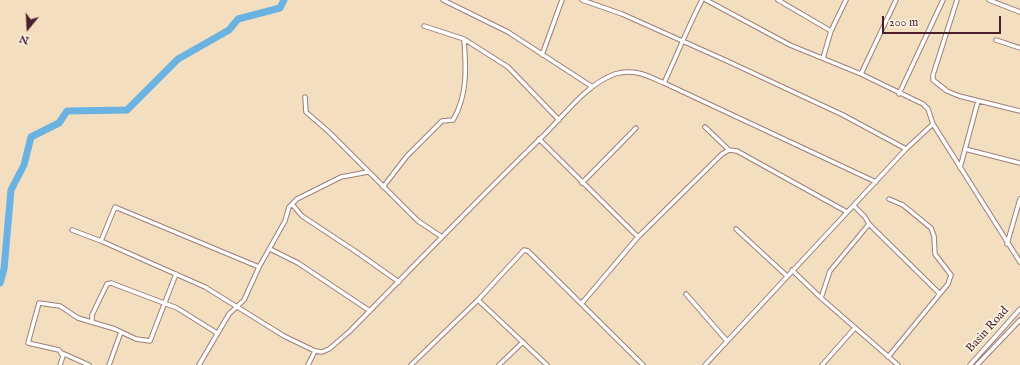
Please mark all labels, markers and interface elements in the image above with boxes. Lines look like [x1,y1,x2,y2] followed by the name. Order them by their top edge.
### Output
[8,8,48,48] north arrow
[884,8,1003,34] scale bar
[889,15,918,30] text: 200 m
[18,31,31,48] text: N
[964,304,1012,356] street label: Basin Road

